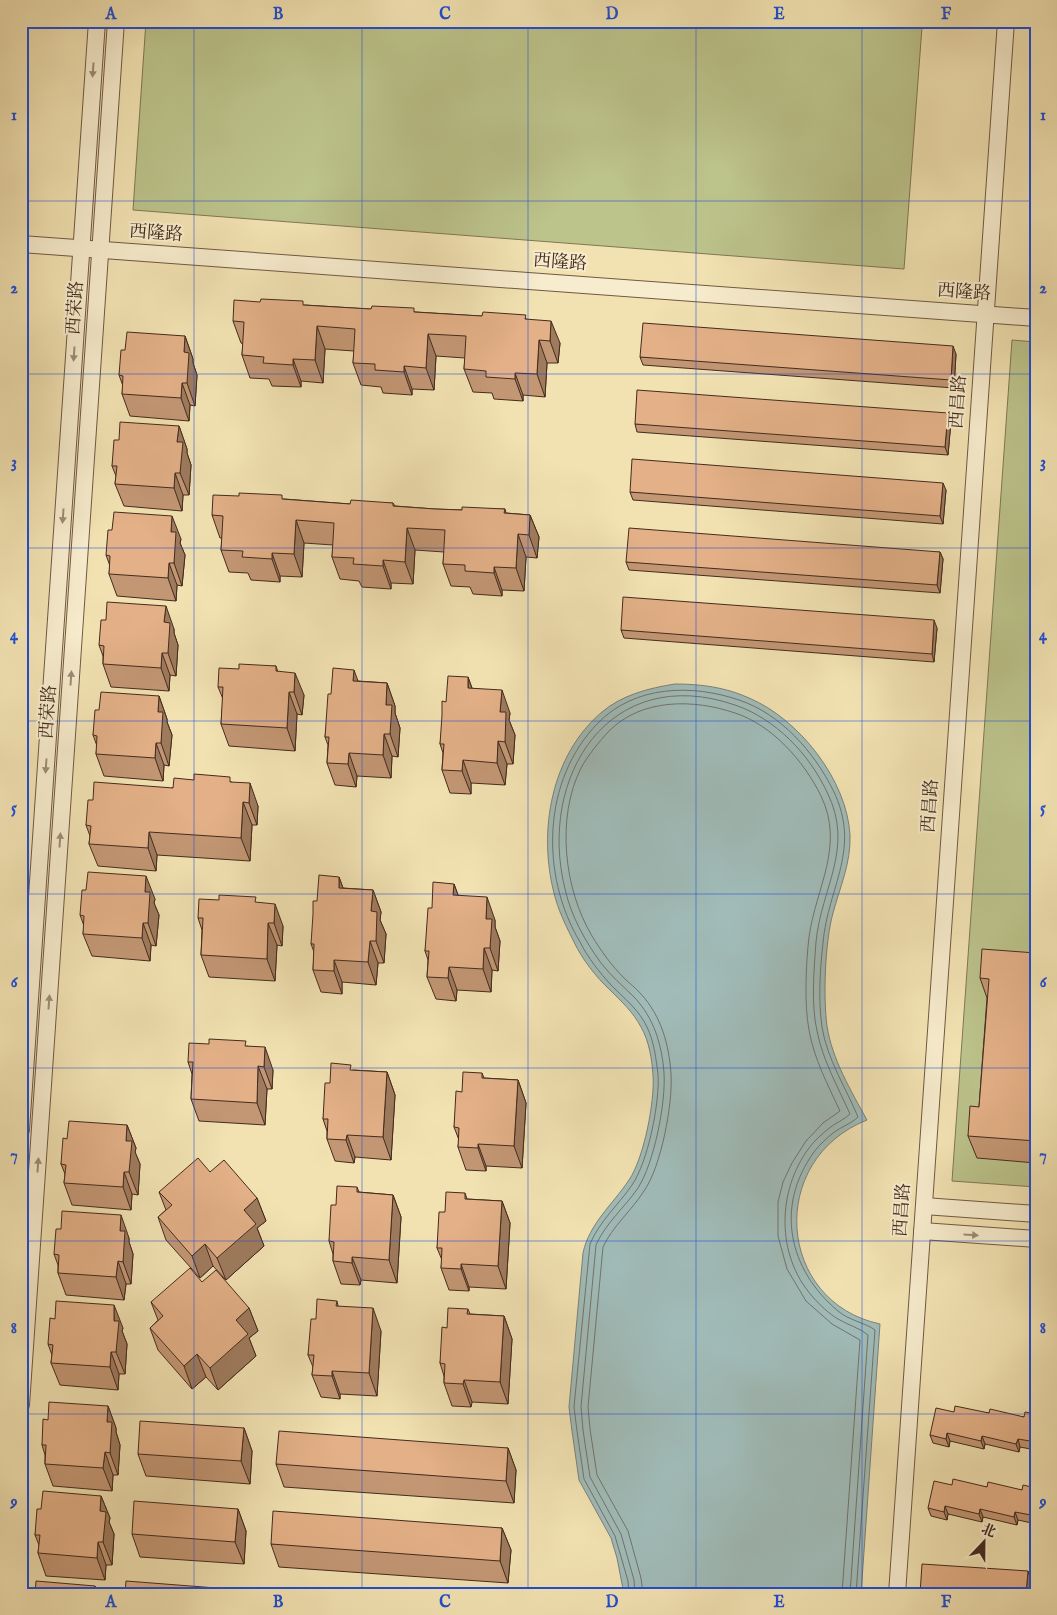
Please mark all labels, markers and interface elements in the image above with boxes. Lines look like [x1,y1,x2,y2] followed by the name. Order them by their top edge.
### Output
[105,5,118,25] text: A
[273,5,284,25] text: B
[439,5,451,25] text: C
[606,5,619,25] text: D
[773,5,785,25] text: E
[941,5,952,25] text: F
[89,62,97,78] one-way arrow
[11,106,17,126] text: 1
[1040,106,1046,126] text: 1
[128,221,184,247] street label: 西隆路
[532,250,588,276] street label: 西隆路
[10,279,18,299] text: 2
[1039,279,1047,299] text: 2
[63,280,89,336] street label: 西荣路
[936,280,992,306] street label: 西隆路
[70,346,78,362] one-way arrow
[946,374,972,430] street label: 西昌路
[11,453,17,473] text: 3
[1040,453,1046,473] text: 3
[59,509,67,525] one-way arrow
[10,626,19,646] text: 4
[1039,626,1048,646] text: 4
[67,670,75,686] one-way arrow
[36,684,62,740] street label: 西荣路
[42,758,50,774] one-way arrow
[918,778,944,834] street label: 西昌路
[11,799,17,819] text: 5
[1040,799,1046,819] text: 5
[56,832,64,848] one-way arrow
[11,973,19,993] text: 6
[1040,973,1048,993] text: 6
[45,994,53,1010] one-way arrow
[10,1146,18,1166] text: 7
[1039,1146,1047,1166] text: 7
[34,1156,42,1172] one-way arrow
[890,1182,916,1238] street label: 西昌路
[963,1231,979,1239] one-way arrow
[11,1319,17,1339] text: 8
[1040,1319,1046,1339] text: 8
[10,1493,18,1513] text: 9
[1039,1493,1047,1513] text: 9
[960,1518,1010,1568] north arrow
[979,1520,998,1542] text: 北
[105,1593,118,1613] text: A
[273,1593,284,1613] text: B
[439,1593,451,1613] text: C
[606,1593,619,1613] text: D
[773,1593,785,1613] text: E
[941,1593,952,1613] text: F

